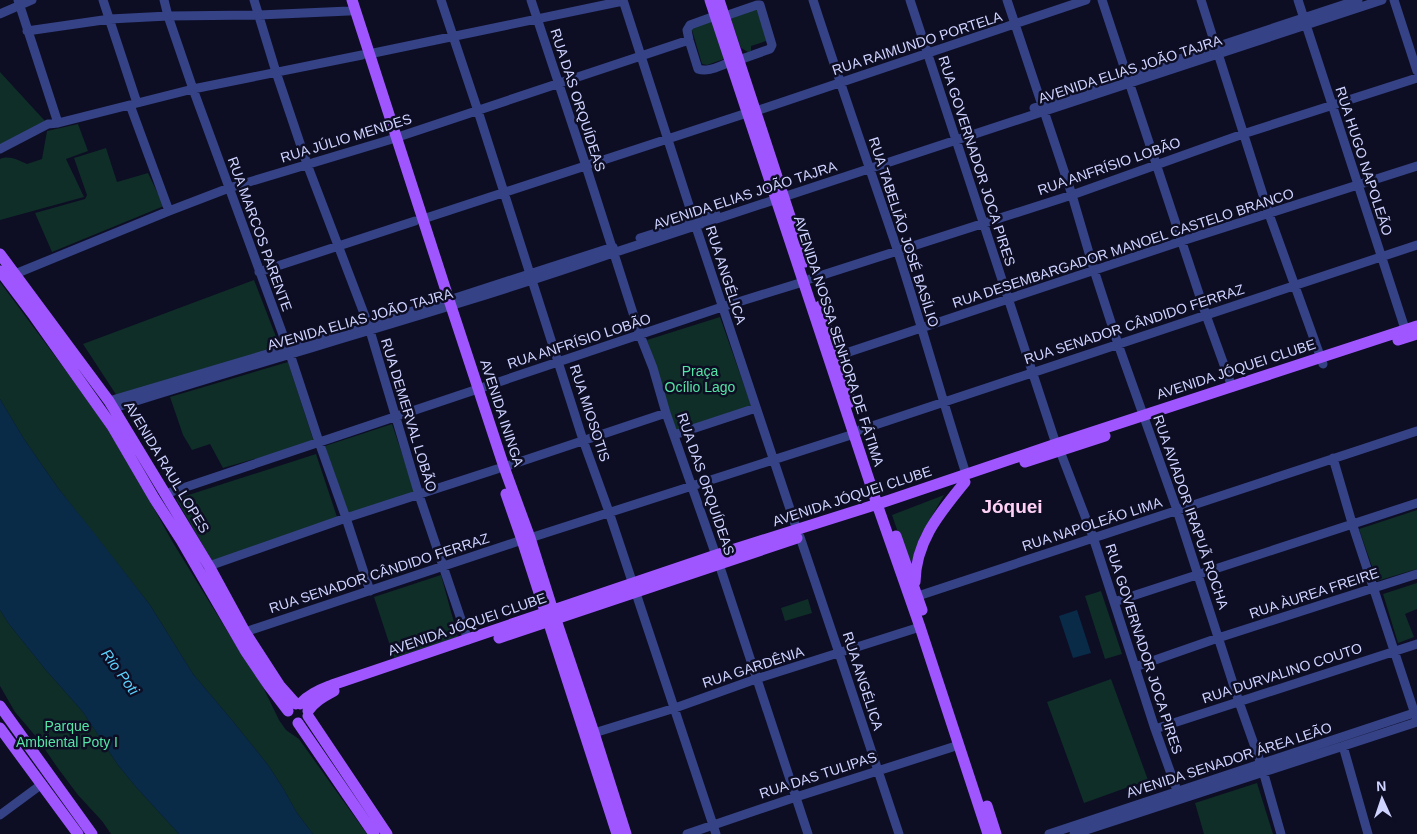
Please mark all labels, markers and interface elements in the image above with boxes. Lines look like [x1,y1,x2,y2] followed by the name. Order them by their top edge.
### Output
[830,8,1005,78] street label: RUA RAIMUNDO PORTELA
[547,26,609,174] street label: RUA DAS ORQUÍDEAS
[1036,31,1224,106] street label: AVENIDA ELIAS JOÃO TAJRA
[935,54,1019,268] street label: RUA GOVERNADOR JOCA PIRES
[1332,85,1396,238] street label: RUA HUGO NAPOLEÃO
[279,110,413,166] street label: RUA JÚLIO MENDES
[1035,134,1183,198] street label: RUA ANFRÍSIO LOBÃO
[866,135,942,329] street label: RUA TABELIÃO JOSÉ BASÍLIO
[225,155,295,313] street label: RUA MARCOS PARENTE
[651,157,839,232] street label: AVENIDA ELIAS JOÃO TAJRA
[950,185,1296,311] street label: RUA DESEMBARGADOR MANOEL CASTELO BRANCO
[791,214,887,469] street label: AVENIDA NOSSA SENHORA DE FÁTIMA
[703,224,750,327] street label: RUA ANGÉLICA
[1022,281,1246,367] street label: RUA SENADOR CÂNDIDO FERRAZ
[265,285,455,353] street label: AVENIDA ELIAS JOÃO TAJRA
[505,310,653,372] street label: RUA ANFRÍSIO LOBÃO
[378,336,440,494] street label: RUA DEMERVAL LOBÃO
[1154,336,1318,402] street label: AVENIDA JÓQUEI CLUBE
[477,357,527,469] street label: AVENIDA ININGA
[567,362,613,464] street label: RUA MIOSOTIS
[665,363,736,395] park label: Praça Ocílio Lago
[121,398,213,536] street label: AVENIDA RAUL LOPES
[674,411,738,557] street label: RUA DAS ORQUÍDEAS
[1150,413,1232,612] street label: RUA AVIADOR IRAPUÃ ROCHA
[770,463,934,529] street label: AVENIDA JÓQUEI CLUBE
[1020,494,1165,554] street label: RUA NAPOLEÃO LIMA
[981,496,1043,517] district label: Jóquei
[267,530,491,616] street label: RUA SENADOR CÂNDIDO FERRAZ
[1102,542,1186,756] street label: RUA GOVERNADOR JOCA PIRES
[1247,564,1381,622] street label: RUA ÀUREA FREIRE
[386,589,548,659] street label: AVENIDA JÓQUEI CLUBE
[840,630,887,733] street label: RUA ANGÉLICA
[1200,640,1364,706] street label: RUA DURVALINO COUTO
[700,643,806,691] street label: RUA GARDÊNIA
[98,645,143,698] water label: Rio Poti
[16,718,118,750] park label: Parque Ambiental Poty I
[1124,719,1334,801] street label: AVENIDA SENADOR ÁREA LEÃO
[757,748,879,802] street label: RUA DAS TULIPAS
[1357,774,1407,824] north arrow
[1376,778,1387,794] text: N

